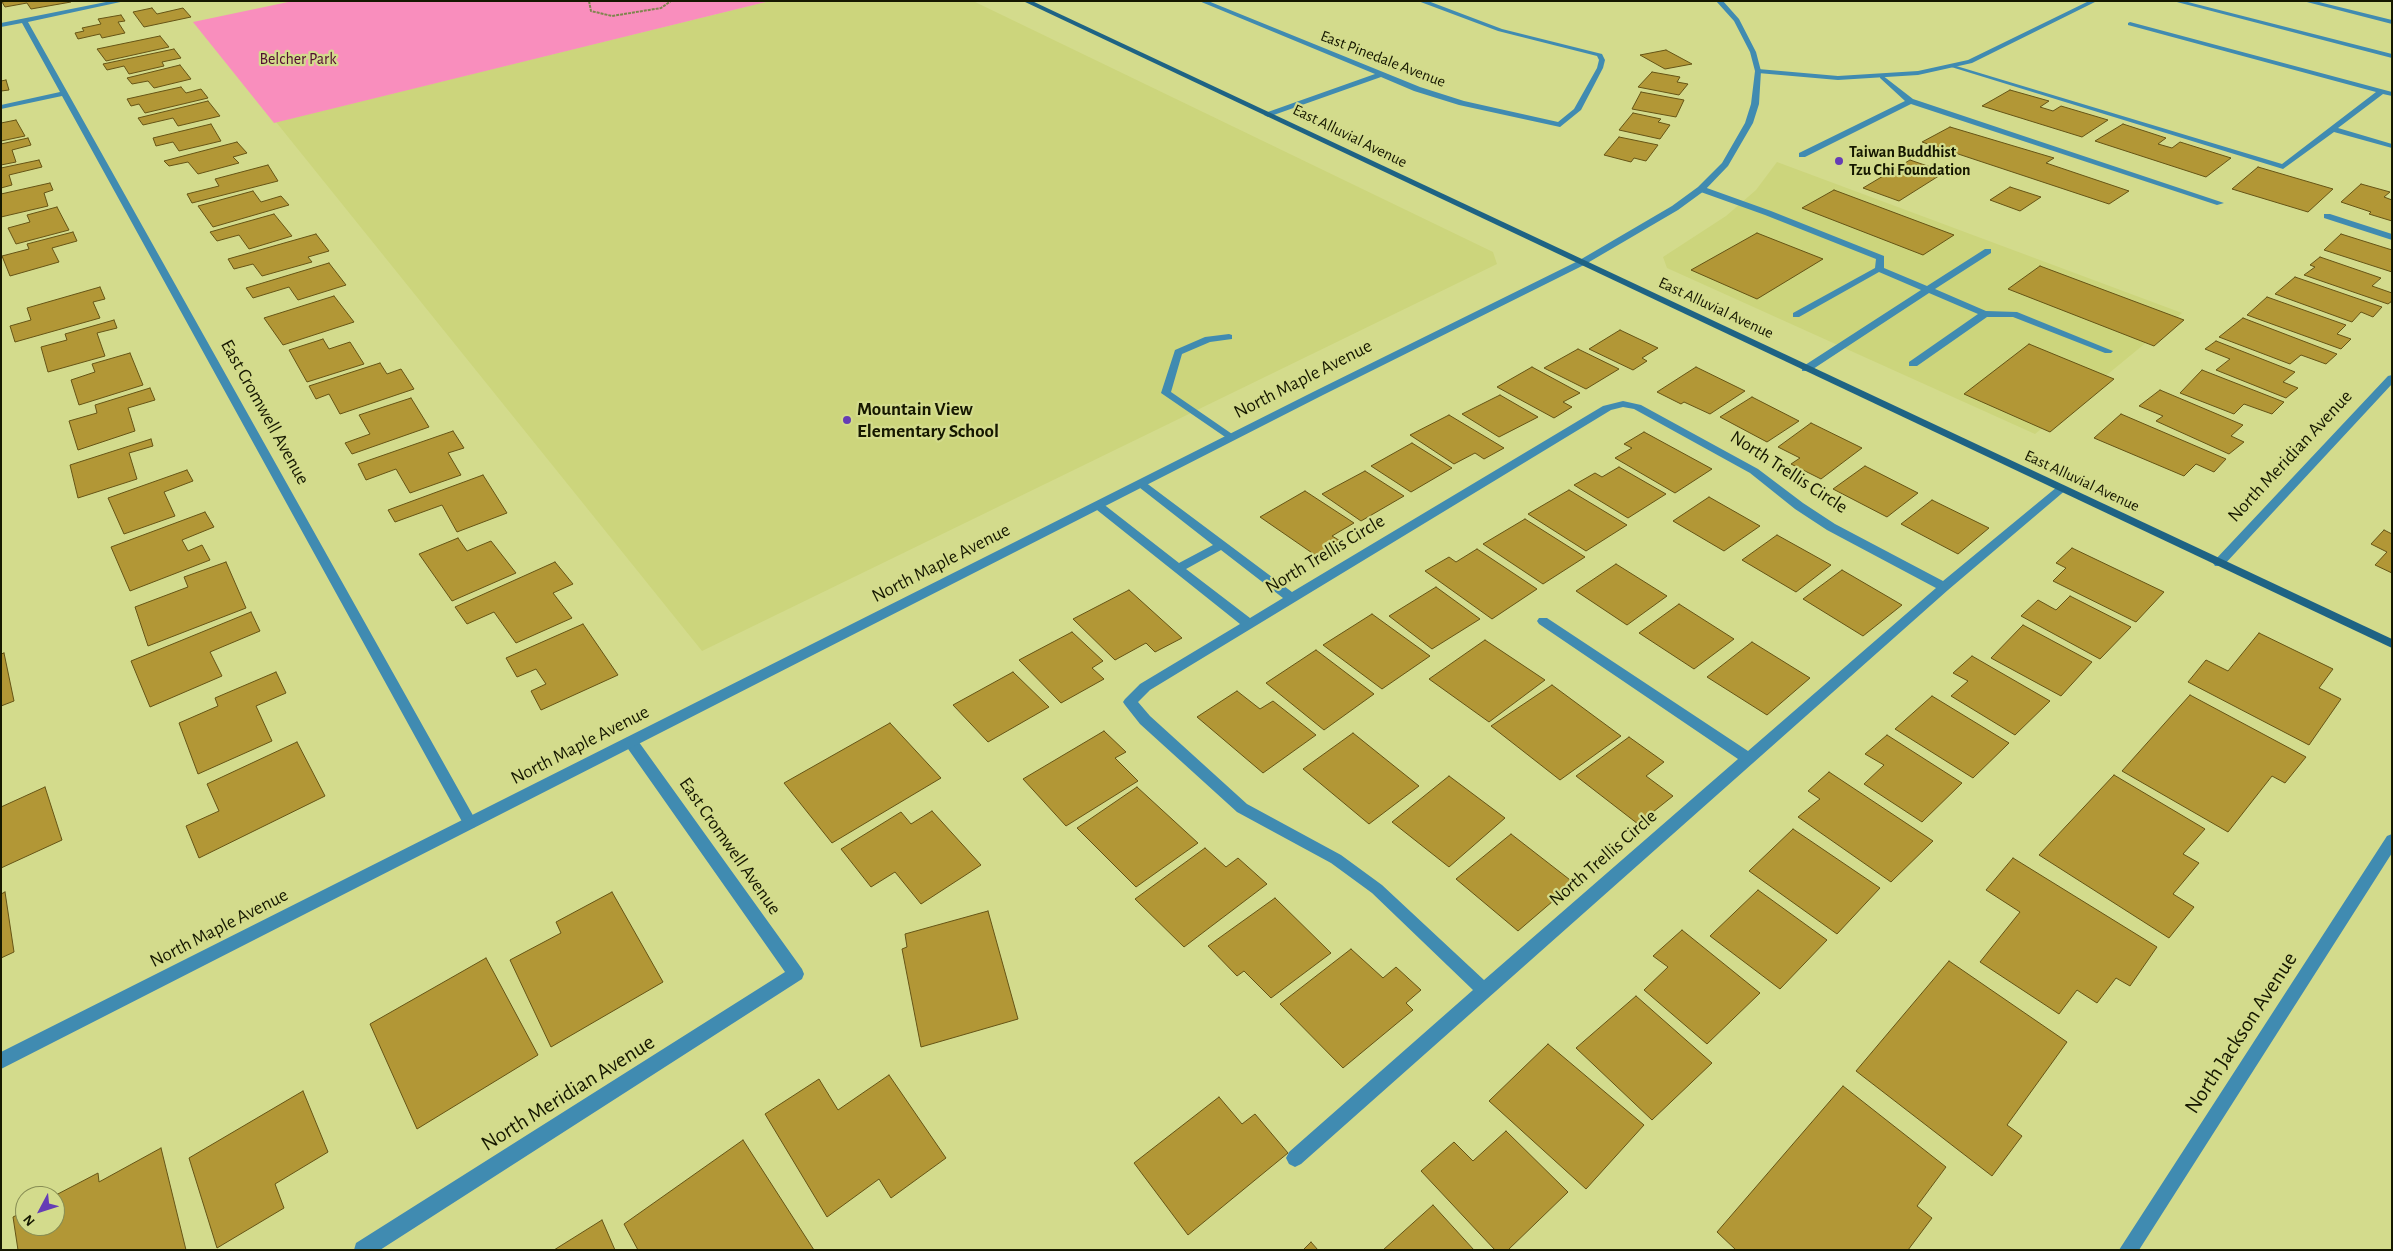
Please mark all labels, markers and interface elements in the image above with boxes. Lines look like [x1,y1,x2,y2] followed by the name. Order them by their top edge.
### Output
[1318,26,1448,92] street label: East Pinedale Avenue
[259,49,337,69] park label: Belcher Park
[1290,100,1410,172] street label: East Alluvial Avenue
[1849,142,1971,180] place label: Taiwan Buddhist Tzu Chi Foundation
[1833,155,1845,167] marker: Taiwan Buddhist Tzu Chi Foundation
[1655,273,1777,343] street label: East Alluvial Avenue
[1230,334,1376,424] street label: North Maple Avenue
[216,335,314,489] street label: East Cromwell Avenue
[2223,385,2357,527] street label: North Meridian Avenue
[857,398,999,442] place label: Mountain View Elementary School
[841,414,853,426] marker: Mountain View Elementary School
[1726,426,1852,518] street label: North Trellis Circle
[2021,446,2143,516] street label: East Alluvial Avenue
[1261,509,1389,599] street label: North Trellis Circle
[868,518,1014,608] street label: North Maple Avenue
[507,700,653,790] street label: North Maple Avenue
[674,773,786,919] street label: East Cromwell Avenue
[1544,805,1662,911] street label: North Trellis Circle
[146,883,292,973] street label: North Maple Avenue
[2179,947,2303,1119] street label: North Jackson Avenue
[476,1029,660,1157] street label: North Meridian Avenue
[15,1186,65,1236] north arrow
[21,1212,38,1228] text: N

